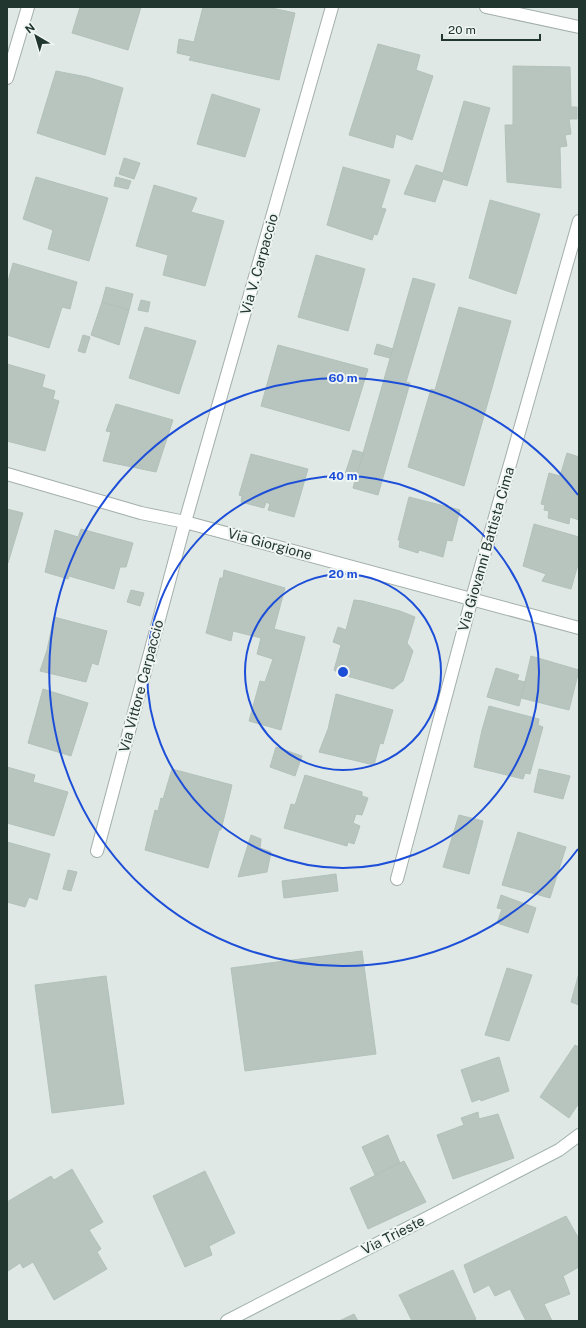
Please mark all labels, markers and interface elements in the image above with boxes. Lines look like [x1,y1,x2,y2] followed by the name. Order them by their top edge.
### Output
[16,16,56,56] north arrow
[442,16,540,42] scale bar
[23,21,37,35] text: N
[448,23,476,37] text: 20 m
[237,212,281,316] street label: Via V. Carpaccio
[328,371,358,385] text: 60 m
[455,465,517,633] street label: Via Giovanni Battista Cima
[328,469,358,483] text: 40 m
[226,525,314,563] street label: Via Giorgione
[329,567,358,581] text: 20 m
[116,618,166,754] street label: Via Vittore Carpaccio
[336,665,350,679] centre of rings
[359,1212,427,1258] street label: Via Trieste

